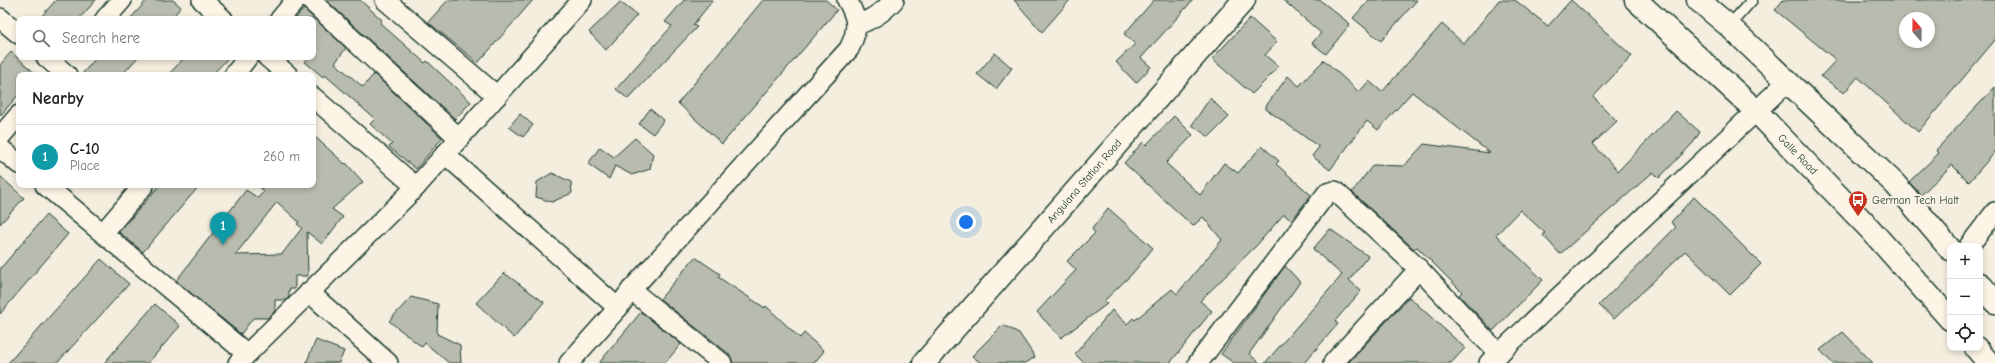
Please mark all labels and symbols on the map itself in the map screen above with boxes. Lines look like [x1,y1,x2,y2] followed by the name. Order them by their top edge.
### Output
[1899,12,1935,48] north arrow
[1775,131,1820,177] street label: Galle Road
[1044,137,1124,226] street label: Angulana Station Road
[1847,189,1869,217] bus stop icon: German Tech Halt
[1872,194,1960,207] place label: German Tech Halt
[210,212,236,245] pin: 1
[956,212,976,232] your location

